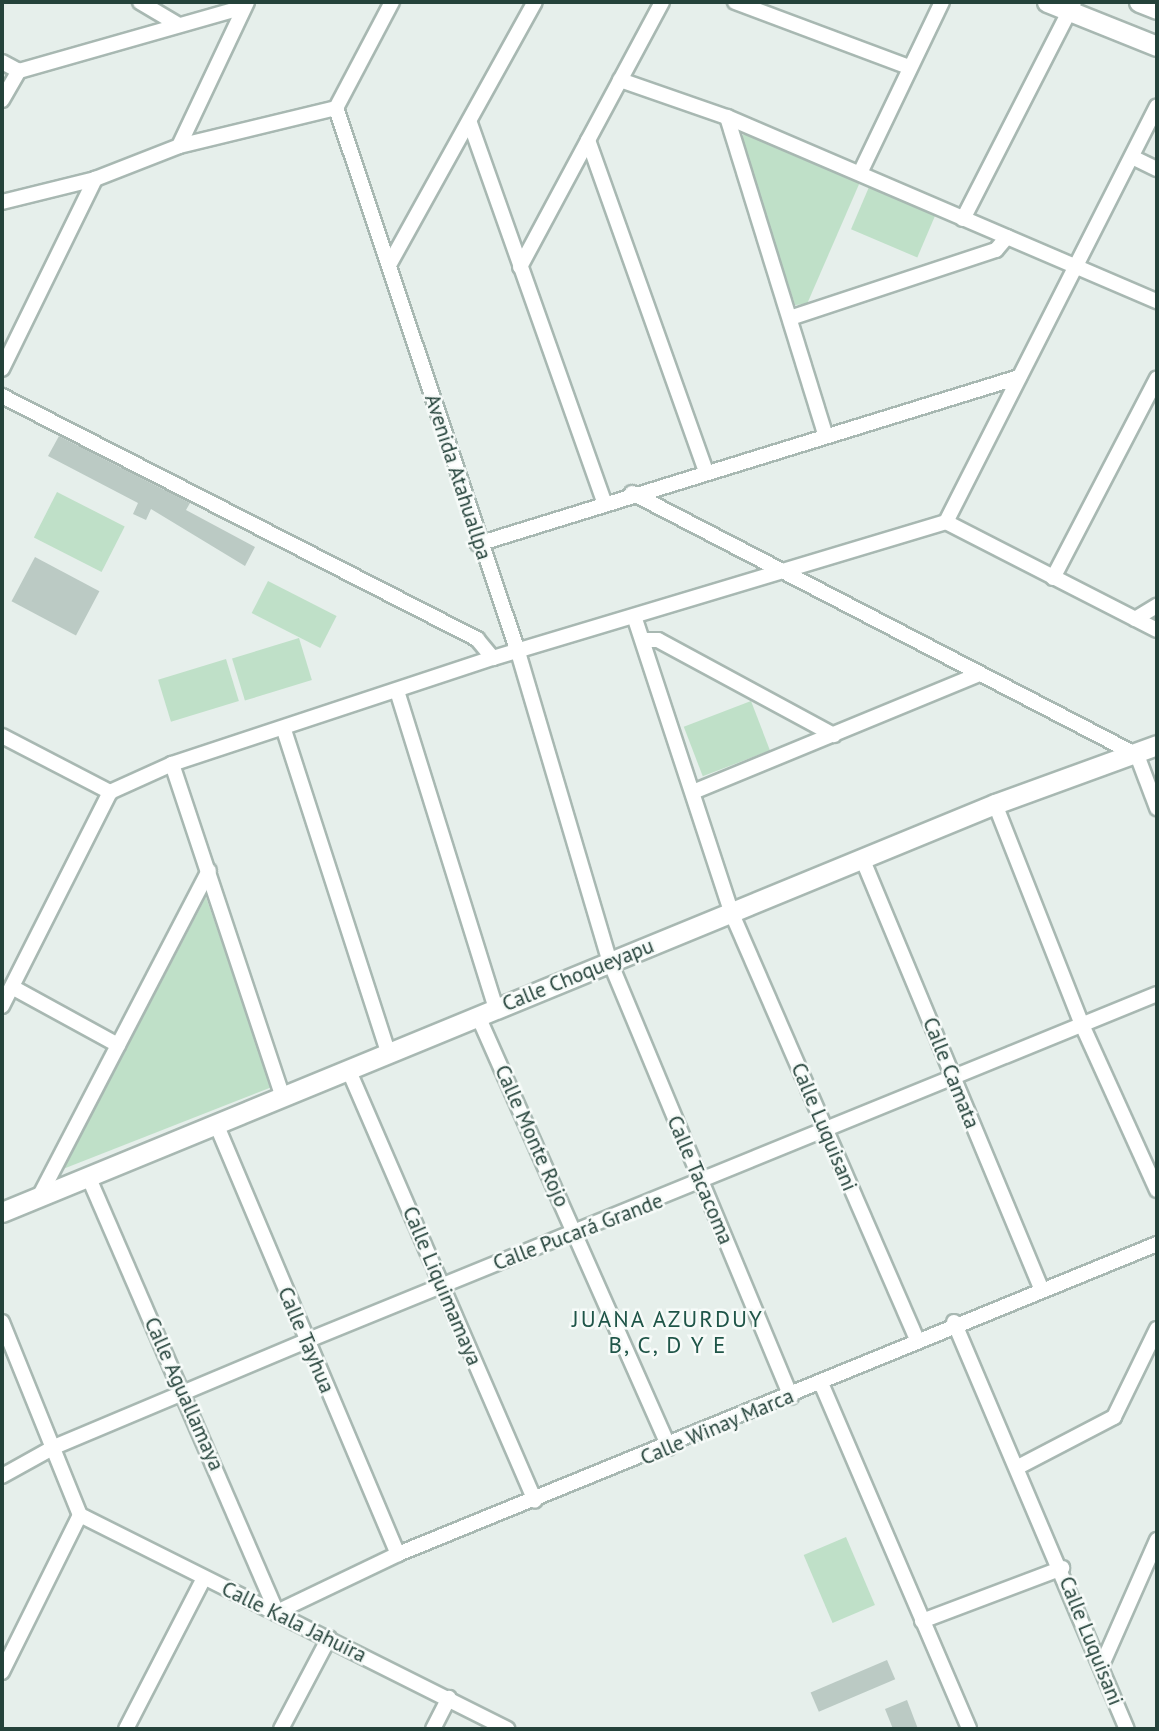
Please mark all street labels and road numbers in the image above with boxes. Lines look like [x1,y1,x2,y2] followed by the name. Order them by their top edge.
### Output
[419,391,497,563] street label: Avenida Atahuallpa
[499,933,657,1017] street label: Calle Choqueyapu
[917,1014,985,1132] street label: Calle Camata
[786,1059,862,1195] street label: Calle Luquisani
[489,1061,575,1211] street label: Calle Monte Rojo
[661,1112,739,1248] street label: Calle Tacacoma
[490,1188,666,1276] street label: Calle Pucará Grande
[397,1203,487,1369] street label: Calle Liquimamaya
[272,1283,340,1397] street label: Calle Tayhua
[139,1313,229,1475] street label: Calle Aguallamaya
[636,1383,798,1471] street label: Calle Winay Marca
[1054,1573,1128,1709] street label: Calle Luquisani
[218,1576,370,1668] street label: Calle Kala Jahuira

